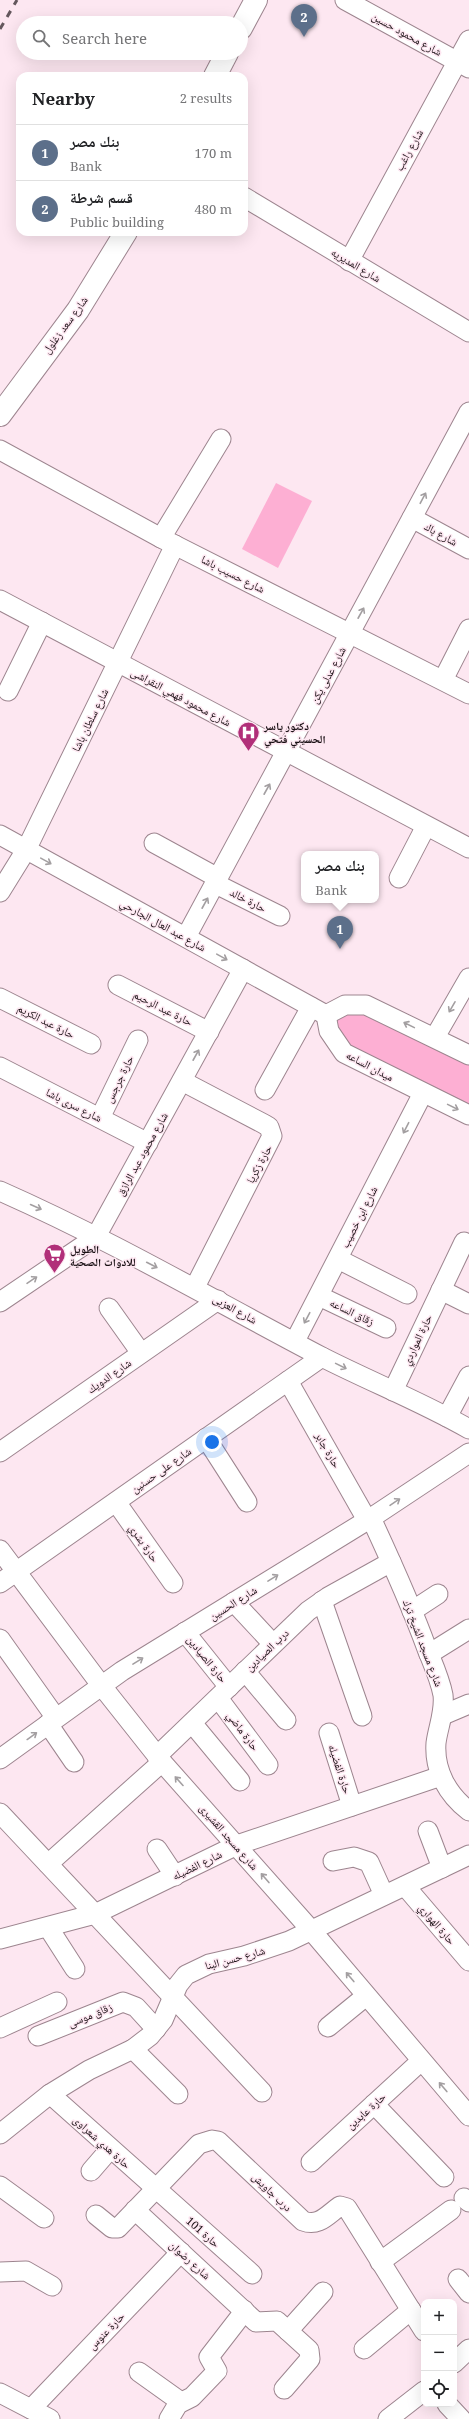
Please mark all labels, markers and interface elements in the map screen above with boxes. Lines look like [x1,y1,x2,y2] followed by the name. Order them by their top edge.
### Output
[291,4,317,37] pin: 2
[370,8,445,59] street label: شارع محمود حسين
[16,16,248,60] search box
[30,27,52,49] icon: search
[62,28,147,48] text: Search here
[32,87,95,110] text: Nearby
[180,89,232,107] text: 2 results
[391,126,426,173] street label: شارع راغب
[70,131,119,151] text: بنك مصر
[41,144,49,162] text: 1
[195,144,232,162] text: 170 m
[70,157,102,175] text: Bank
[70,187,133,207] text: قسم شرطة
[41,200,49,218] text: 2
[195,200,232,218] text: 480 m
[70,213,164,231] text: Public building
[329,244,384,285] street label: شارع المديريه
[39,293,91,357] street label: شارع سعد زغلول
[420,493,427,505] one-way arrow
[422,518,460,549] street label: شارع باك
[199,551,268,596] street label: شارع حسيب باشا
[358,607,365,619] one-way arrow
[306,644,349,706] street label: شارع عدلى يكن
[128,664,234,731] street label: شارع محمود فهمي النقراشى
[68,686,111,754] street label: شارع سلطان باشا
[263,718,326,748] place label: دكتور ياسر الحسيني فتحي
[235,719,261,752] hospital icon: دكتور ياسر الحسيني فتحي
[264,783,272,795] one-way arrow
[301,851,379,903] popup
[315,855,365,875] text: بنك مصر
[40,858,52,866] one-way arrow
[315,881,347,899] text: Bank
[228,884,269,915] street label: حارة خالد
[117,895,209,956] street label: شارع عبد العال الجارحي
[201,897,209,909] one-way arrow
[327,916,353,949] pin: 1
[216,954,228,962] one-way arrow
[131,986,195,1030] street label: حارة عبد الرحيم
[15,1000,77,1042] street label: حارة عبد الكريم
[448,1001,456,1013] one-way arrow
[404,1020,416,1028] one-way arrow
[344,1047,397,1084] street label: ميدان الساعه
[193,1049,201,1061] one-way arrow
[101,1053,136,1105] street label: حارة جرجس
[44,1084,105,1125] street label: شارع سرى باشا
[446,1104,458,1111] one-way arrow
[112,1109,171,1198] street label: شارع محمود عبد الرازق
[401,1122,409,1134] one-way arrow
[242,1142,275,1185] street label: حارة زكريا
[337,1183,380,1250] street label: شارع ابن خصيب
[29,1204,41,1211] one-way arrow
[70,1241,136,1269] place label: الطويل للادوات الصحية
[42,1242,68,1275] supermarket icon: الطويل للادوات الصحية
[145,1262,157,1270] one-way arrow
[27,1276,38,1284] one-way arrow
[210,1290,260,1327] street label: شارع العزبى
[328,1294,377,1329] street label: زقاق الساعه
[303,1312,310,1324] one-way arrow
[398,1312,436,1368] street label: حارة المواردي
[84,1355,134,1396] street label: شارع الدويك
[334,1363,346,1370] one-way arrow
[312,1428,345,1470] street label: حارة جابر
[202,1432,222,1452] your location
[128,1443,194,1496] street label: شارع على حسنين
[389,1498,400,1506] one-way arrow
[124,1521,163,1566] street label: حارة بشري
[267,1574,278,1583] one-way arrow
[206,1582,260,1623] street label: شارع الحسين
[400,1597,447,1689] street label: شارع مسجد الشيخ ترك
[242,1625,292,1674] street label: درب الصيادين
[184,1632,231,1685] street label: حارة الصيادين
[132,1657,144,1665] one-way arrow
[222,1708,263,1754] street label: حارة ماضي
[26,1732,37,1740] one-way arrow
[325,1742,355,1795] street label: حارة الفضيله
[175,1776,184,1786] one-way arrow
[196,1800,262,1873] street label: شارع مسجد القشيرى
[170,1846,224,1883] street label: شارع الفضيله
[261,1873,270,1883] one-way arrow
[414,1900,459,1948] street label: حارة الهواري
[203,1942,267,1973] street label: شارع حسن البنا
[345,1972,354,1982] one-way arrow
[65,1999,114,2030] street label: زقاق موسى
[439,2081,448,2092] one-way arrow
[343,2089,389,2132] street label: حارة عابدين
[69,2112,134,2173] street label: حارة هدي شعراوى
[249,2169,296,2215] street label: درب جاويش
[183,2213,223,2250] street label: حارة 101
[166,2237,214,2282] street label: شارع رضوان
[421,2299,457,2407] map controls
[421,2299,457,2335] button: +
[84,2309,127,2353] street label: حارة عنوس
[421,2335,457,2371] button: −
[421,2371,457,2407] button: locate

